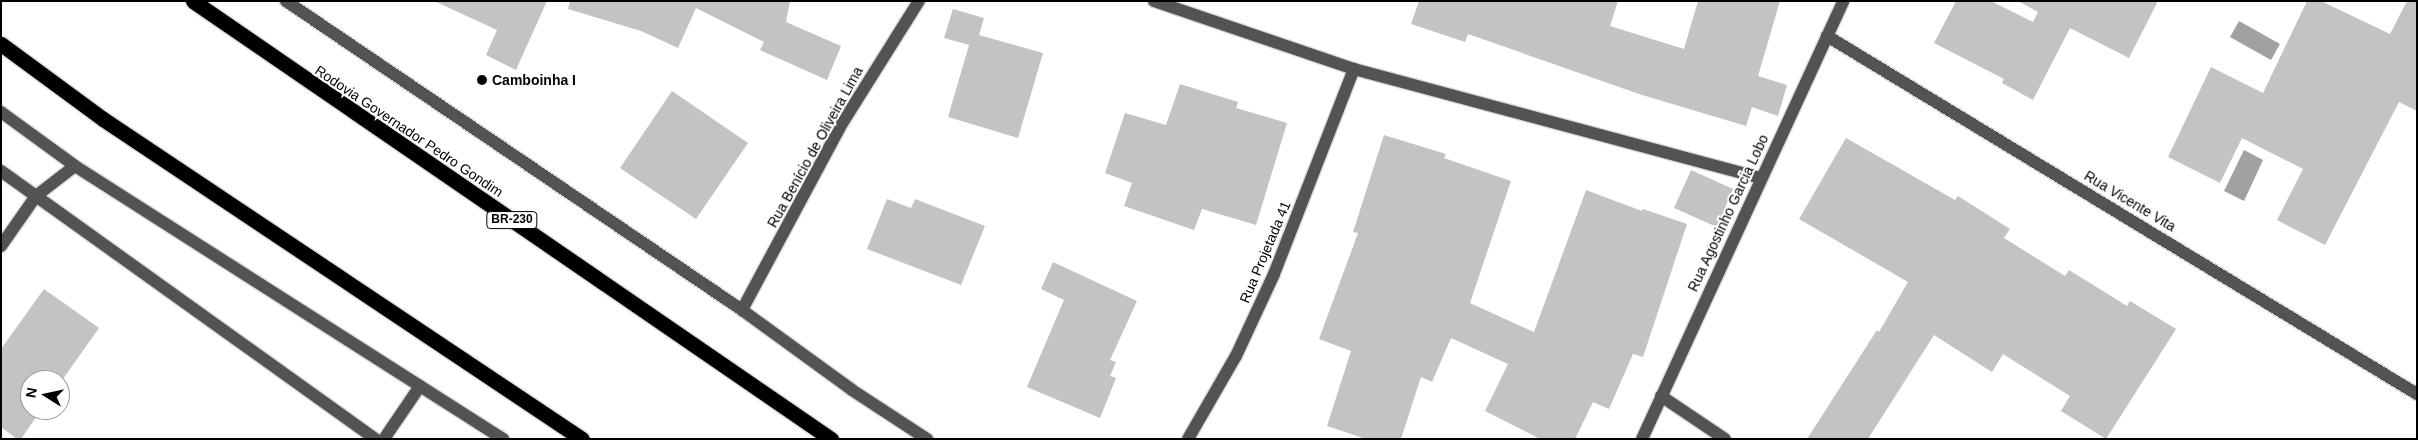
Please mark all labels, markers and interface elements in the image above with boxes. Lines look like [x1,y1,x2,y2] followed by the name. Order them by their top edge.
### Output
[312,62,506,200] street label: Rodovia Governador Pedro Gondim
[764,64,866,230] street label: Rua Benício de Oliveira Lima
[492,72,576,88] place label: Camboinha I
[476,74,488,86] marker: Camboinha I
[1684,132,1772,294] street label: Rua Agostinho Garcia Lobo
[2081,167,2179,235] street label: Rua Vicente Vita
[1236,199,1294,305] street label: Rua Projetada 41
[486,210,538,230] road number: BR-230
[20,370,70,420] north arrow
[22,386,40,399] text: N

